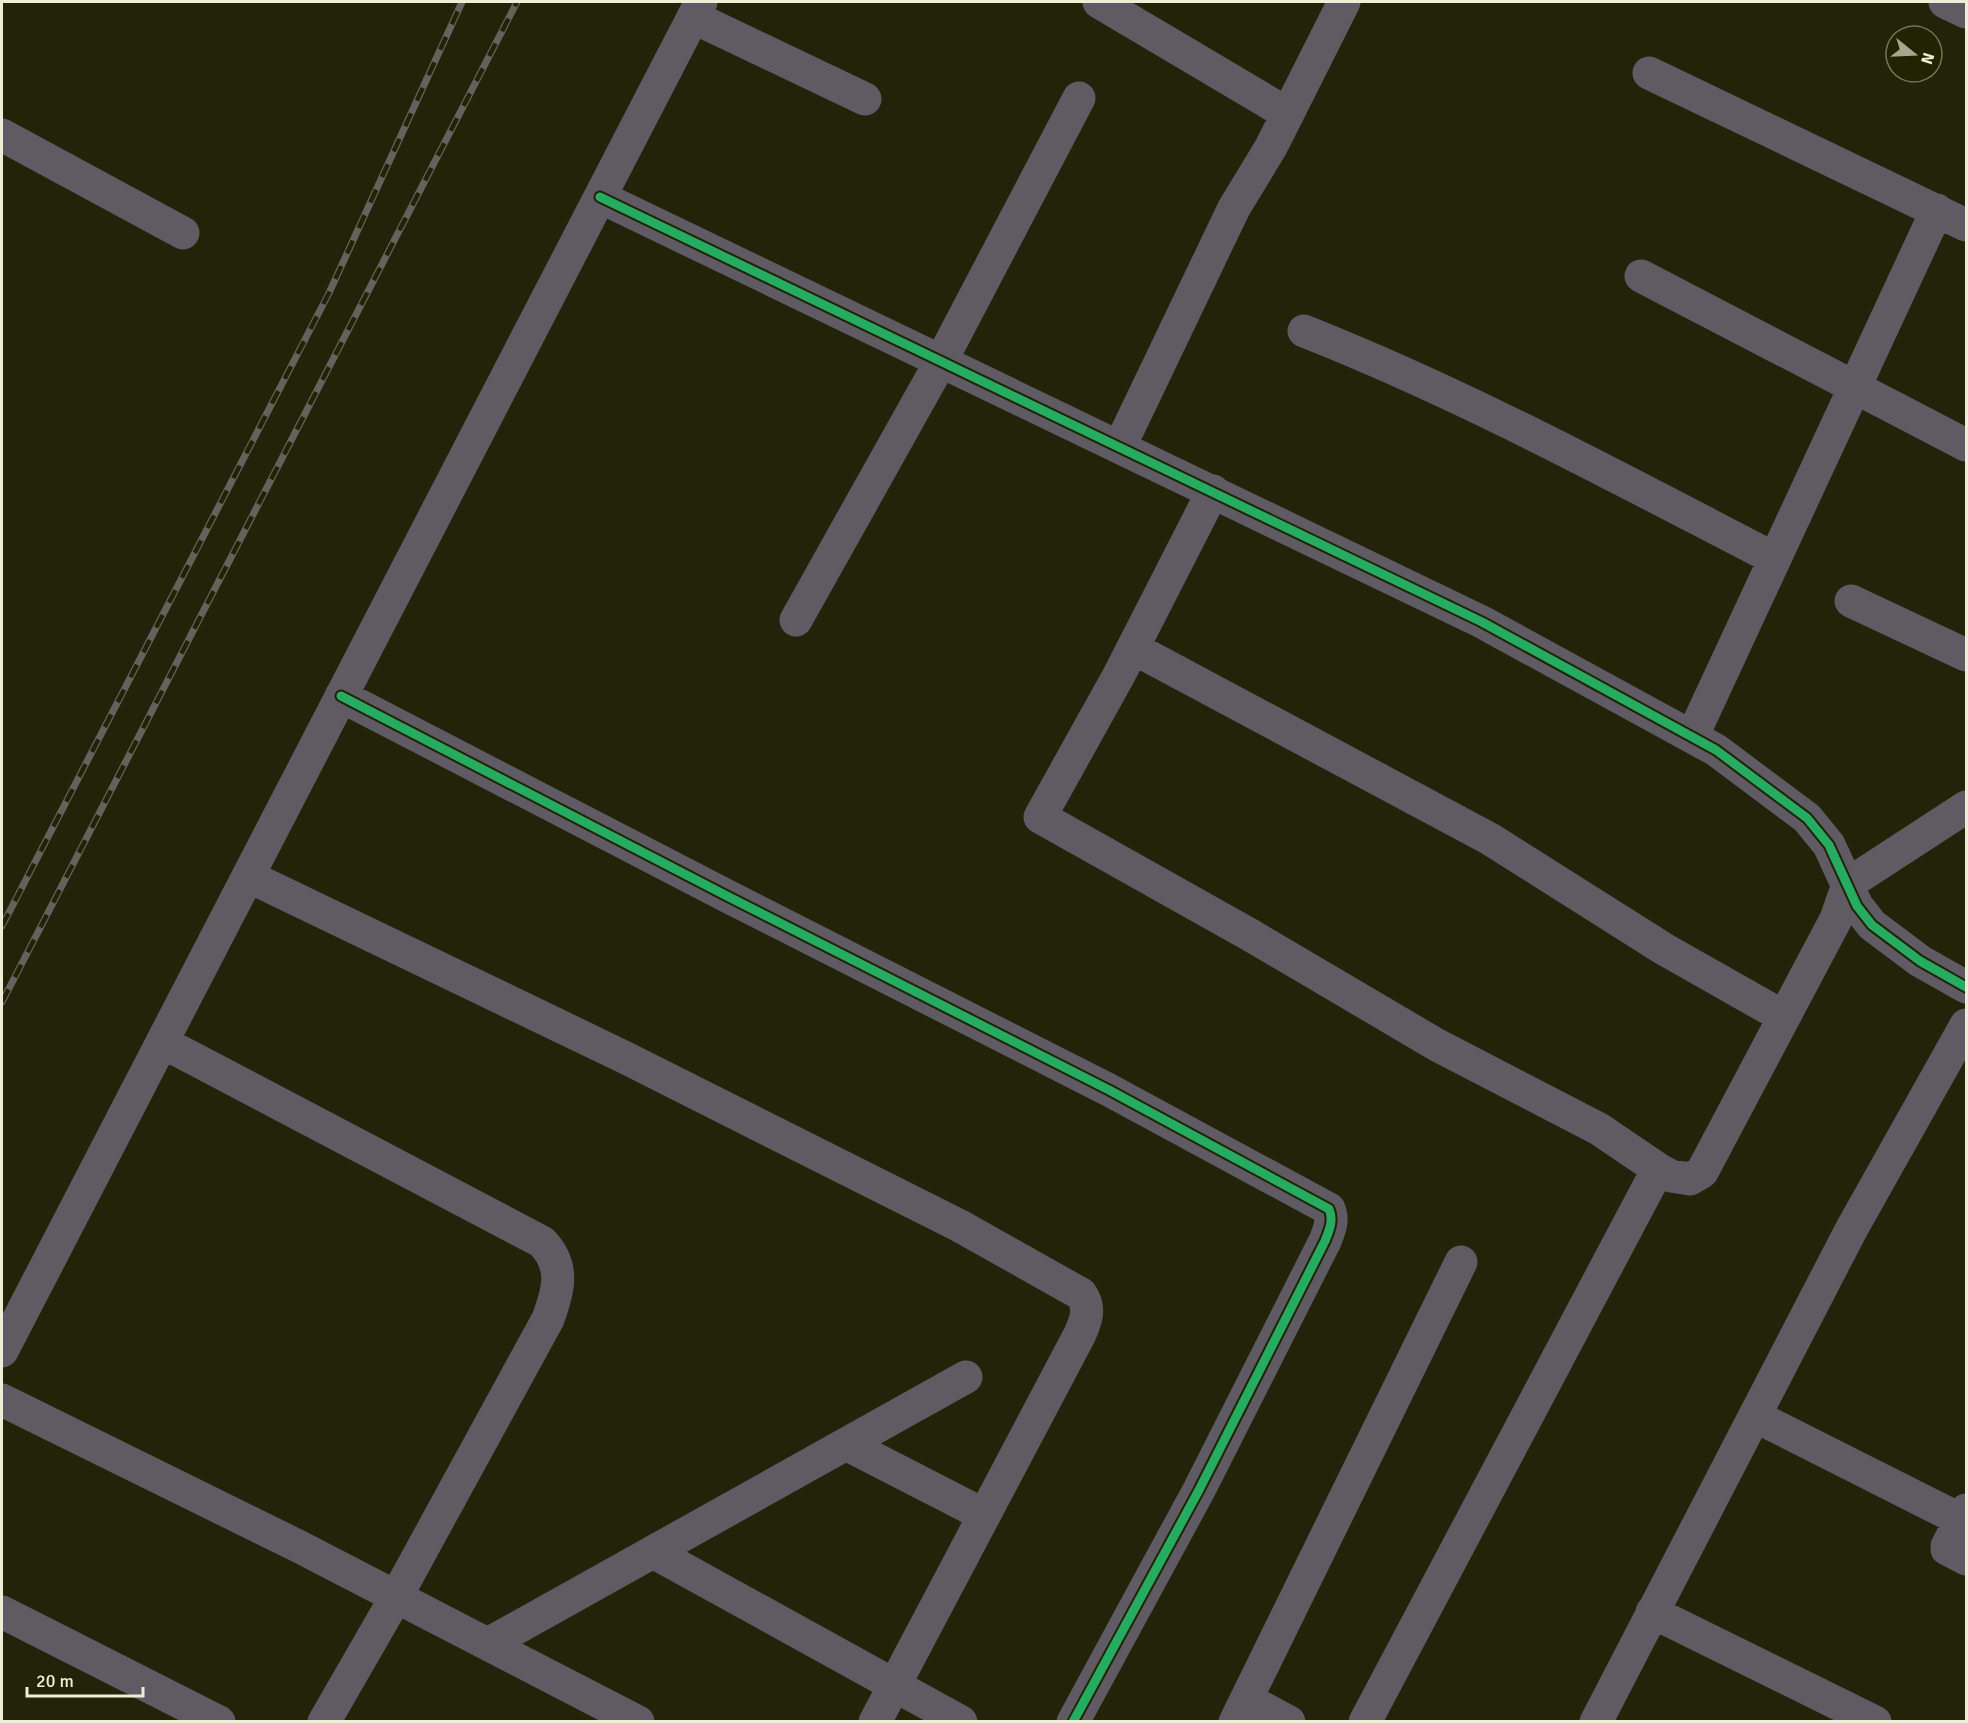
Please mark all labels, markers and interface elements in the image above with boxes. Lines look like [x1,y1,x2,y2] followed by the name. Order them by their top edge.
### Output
[1884,24,1944,84] north arrow
[1916,50,1939,67] text: N
[27,1660,142,1698] scale bar
[36,1670,74,1692] text: 20 m

